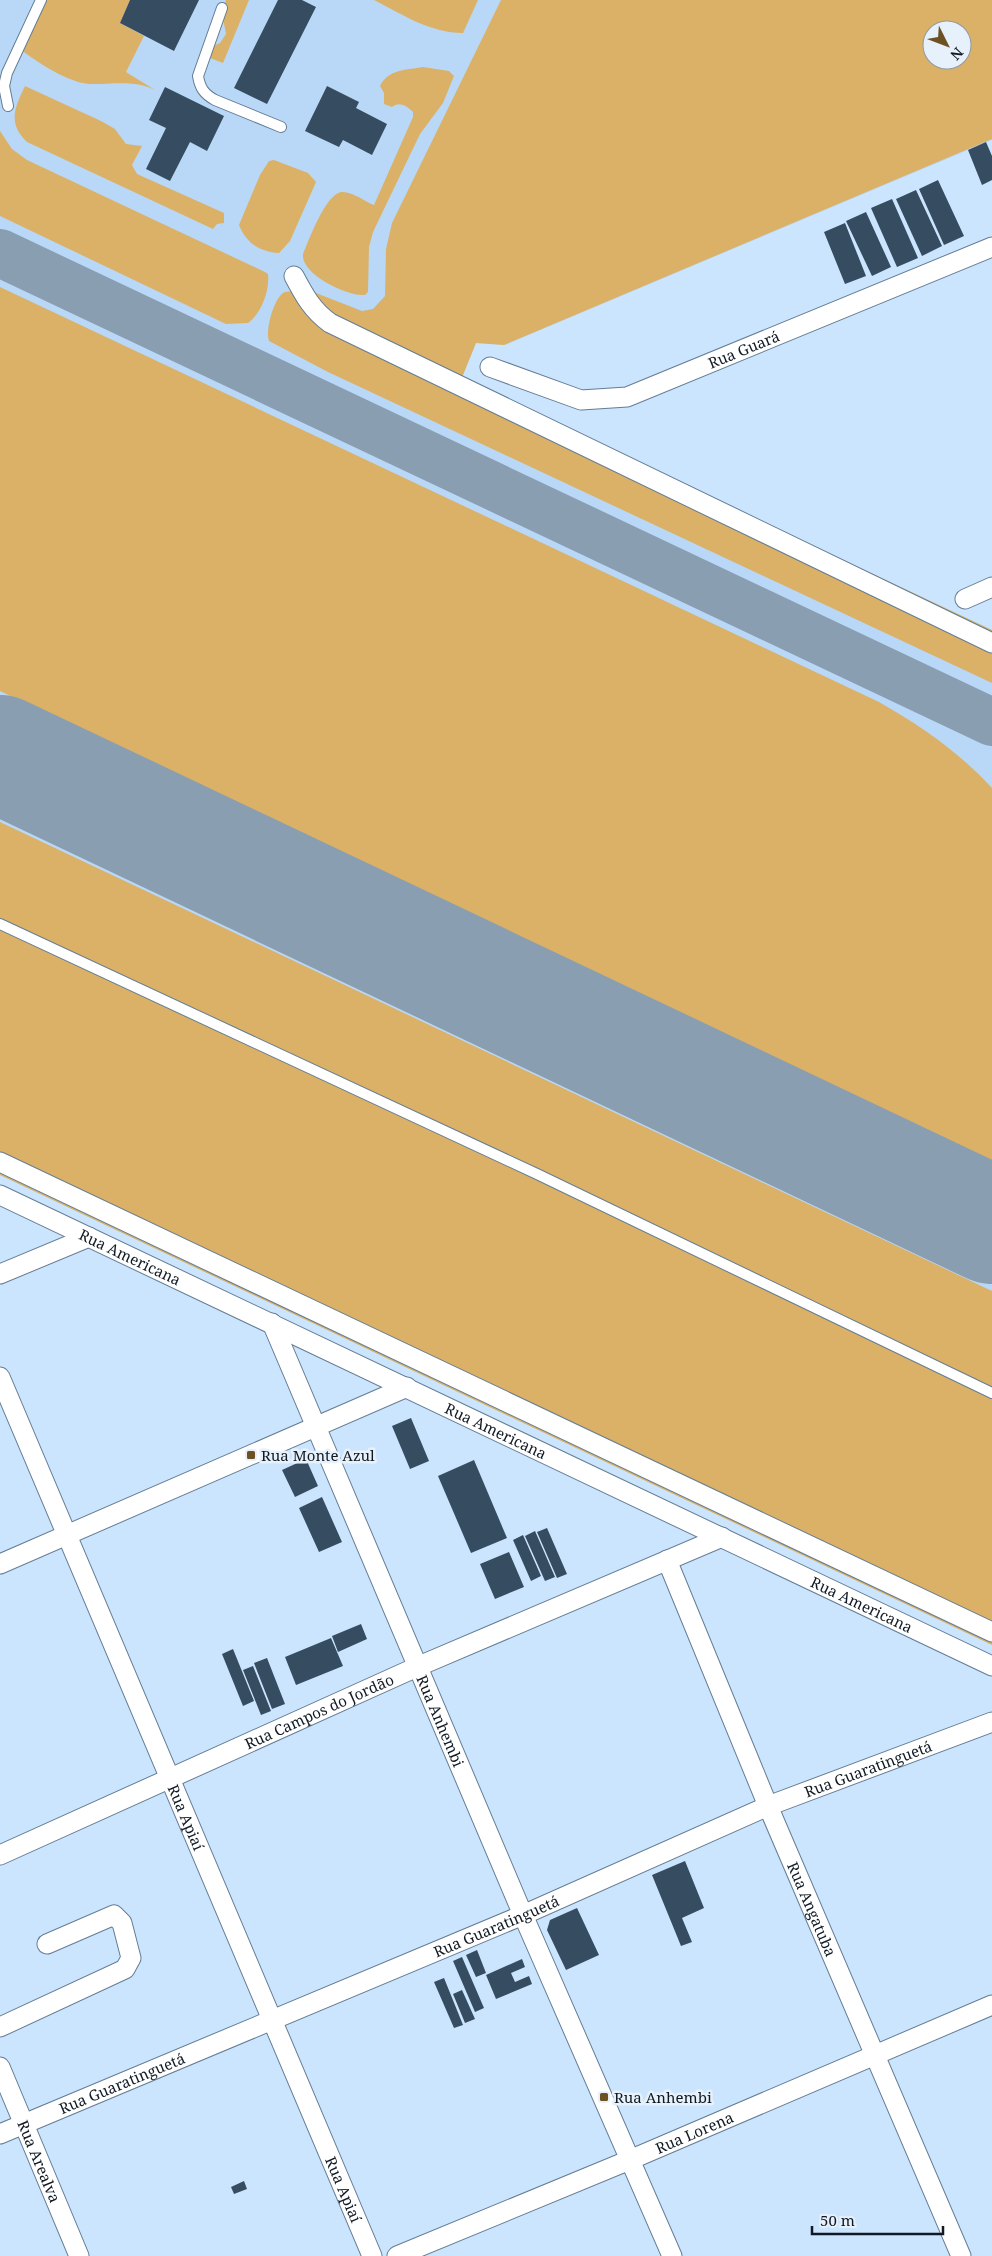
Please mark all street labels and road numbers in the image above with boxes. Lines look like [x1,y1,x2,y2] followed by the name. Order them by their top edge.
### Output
[705,325,782,373] street label: Rua Guará
[76,1224,184,1289] street label: Rua Americana
[442,1398,550,1463] street label: Rua Americana
[808,1571,916,1637] street label: Rua Americana
[241,1669,397,1753] street label: Rua Campos do Jordão
[412,1672,469,1770] street label: Rua Anhembi
[801,1735,935,1802] street label: Rua Guaratinguetá
[164,1781,209,1853] street label: Rua Apiaí
[783,1859,841,1959] street label: Rua Angatuba
[430,1890,562,1961] street label: Rua Guaratinguetá
[56,2048,188,2118] street label: Rua Guaratinguetá
[652,2107,736,2158] street label: Rua Lorena
[13,2117,65,2205] street label: Rua Arealva
[321,2153,367,2225] street label: Rua Apiaí

